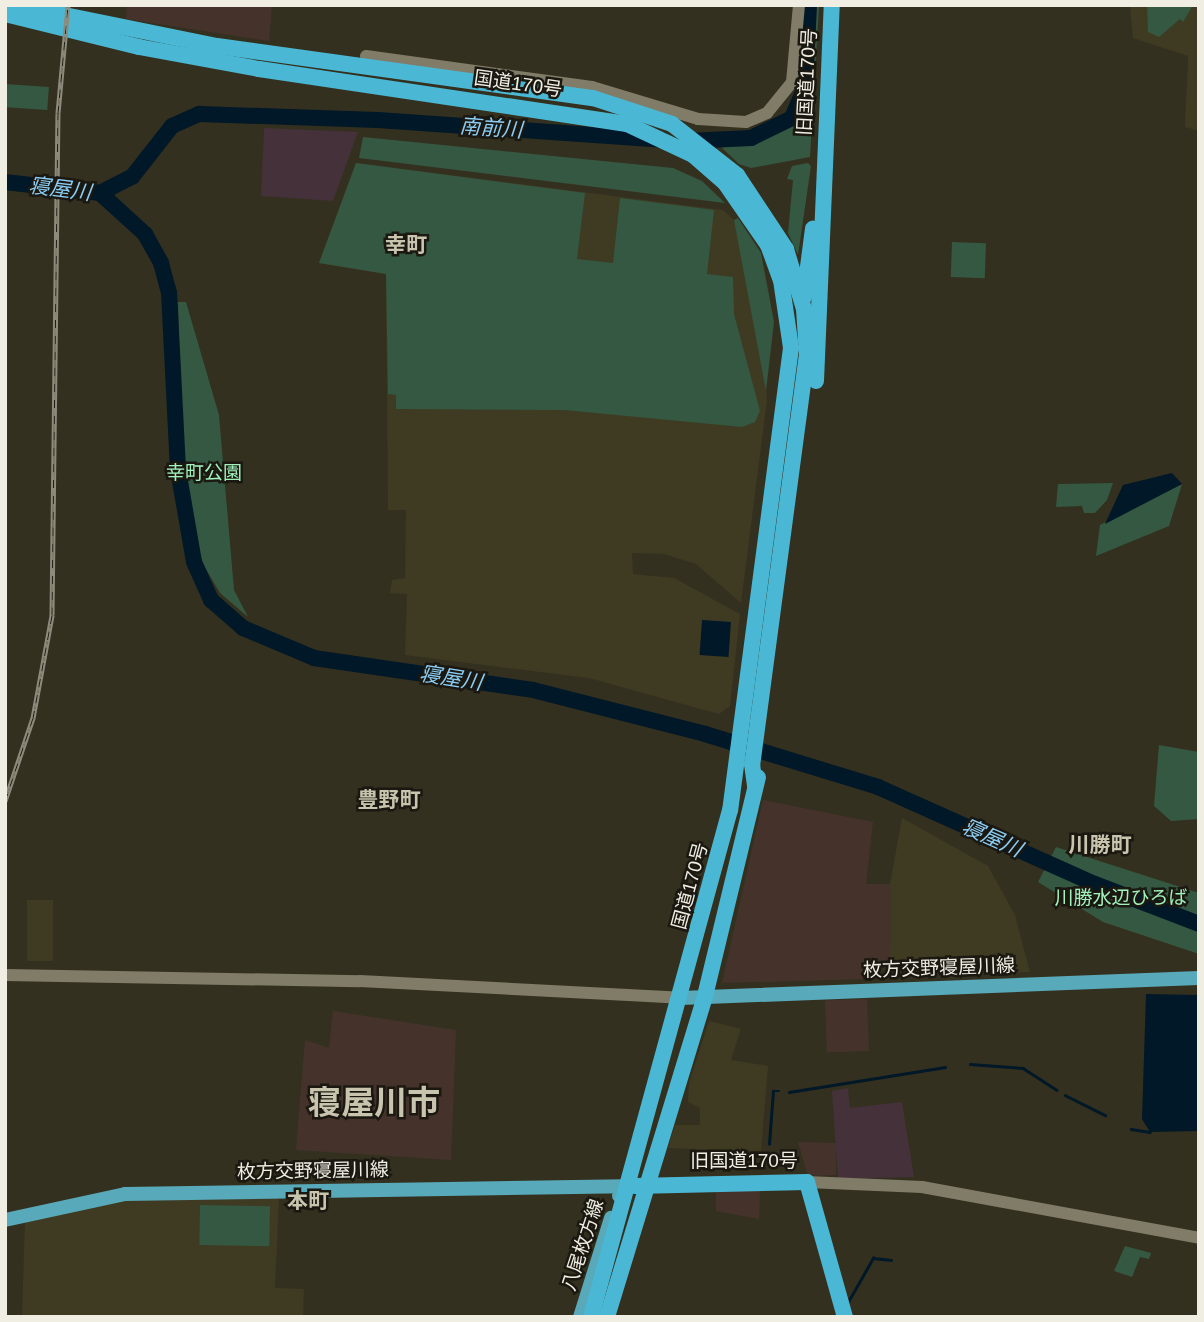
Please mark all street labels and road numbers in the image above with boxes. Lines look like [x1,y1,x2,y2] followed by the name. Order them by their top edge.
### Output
[793,28,821,136] street label: 旧国道170号
[472,67,564,101] street label: 国道170号
[668,840,712,932] street label: 国道170号
[863,954,1015,982] street label: 枚方交野寝屋川線
[690,1150,798,1172] street label: 旧国道170号
[237,1158,389,1184] street label: 枚方交野寝屋川線
[557,1196,609,1294] street label: 八尾枚方線

